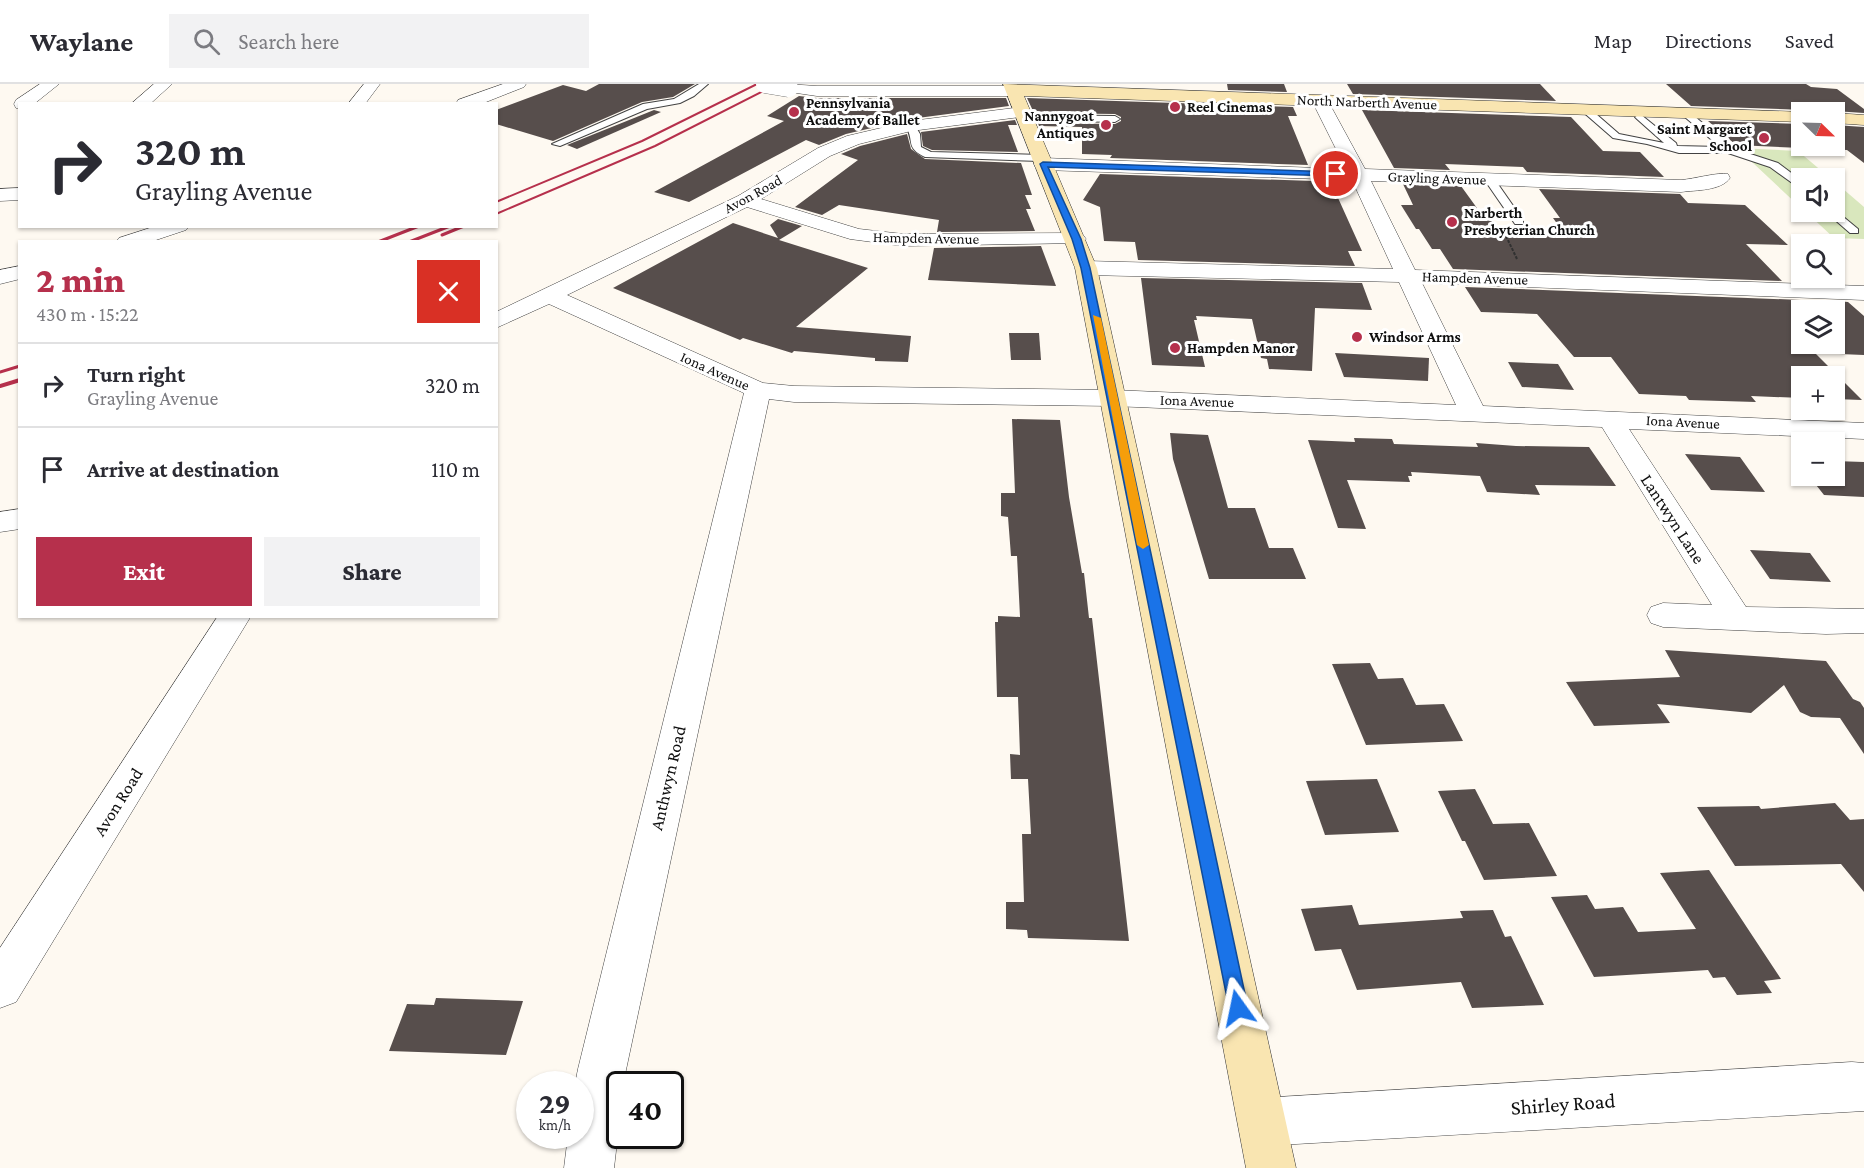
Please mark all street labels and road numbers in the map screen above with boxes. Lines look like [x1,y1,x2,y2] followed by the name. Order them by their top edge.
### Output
[1297,92,1438,112] street label: North Narberth Avenue
[1387,168,1487,189] street label: Grayling Avenue
[721,172,785,216] street label: Avon Road
[873,229,980,248] street label: Hampden Avenue
[1422,268,1529,289] street label: Hampden Avenue
[678,349,752,394] street label: Iona Avenue
[1160,392,1235,410] street label: Iona Avenue
[1646,412,1721,432] street label: Iona Avenue
[1637,471,1709,567] street label: Lantwyn Lane
[646,723,690,832] street label: Anthwyn Road
[89,764,147,840] street label: Avon Road
[1510,1088,1616,1120] street label: Shirley Road

